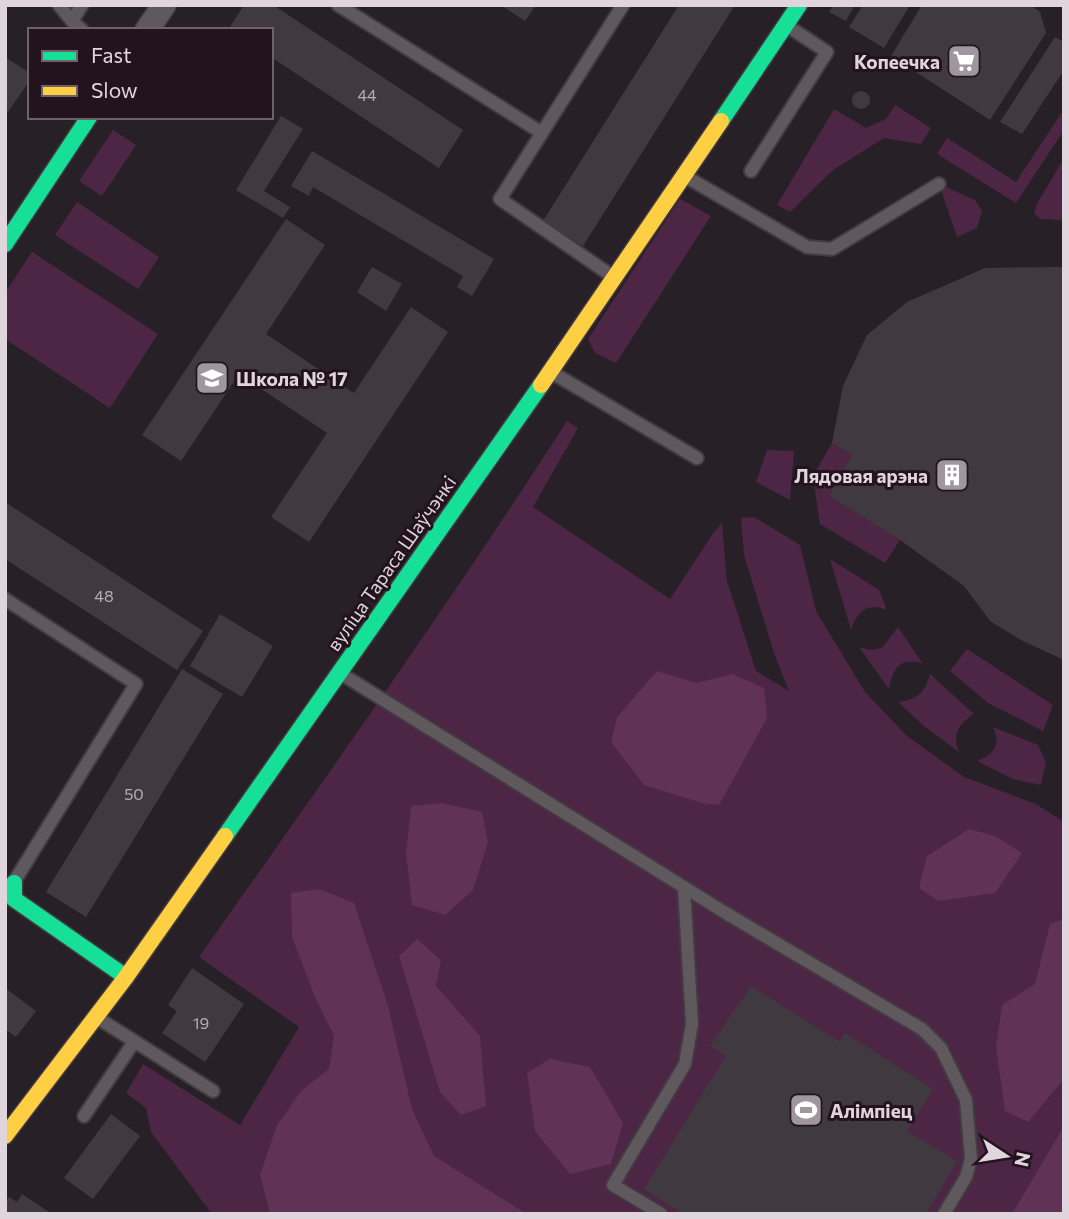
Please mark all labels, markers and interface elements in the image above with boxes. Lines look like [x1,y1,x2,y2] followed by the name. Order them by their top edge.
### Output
[28,28,273,119] legend
[91,42,132,67] text: Fast
[945,42,983,80] supermarket icon: Копеечка
[854,50,940,73] place label: Копеечка
[91,77,138,102] text: Slow
[357,85,377,104] house number: 44
[193,359,231,397] school or university icon: Школа № 17
[236,367,348,390] place label: Школа № 17
[933,456,971,494] building icon: Лядовая арэна
[794,464,928,487] place label: Лядовая арэна
[322,471,460,655] street label: вуліца Тараса Шаўчэнкі
[94,586,114,605] house number: 48
[124,784,144,803] house number: 50
[193,1013,209,1032] house number: 19
[787,1091,825,1129] sports icon: Алімпіец
[830,1099,913,1122] place label: Алімпіец
[971,1121,1041,1191] north arrow
[1010,1150,1036,1169] text: N

